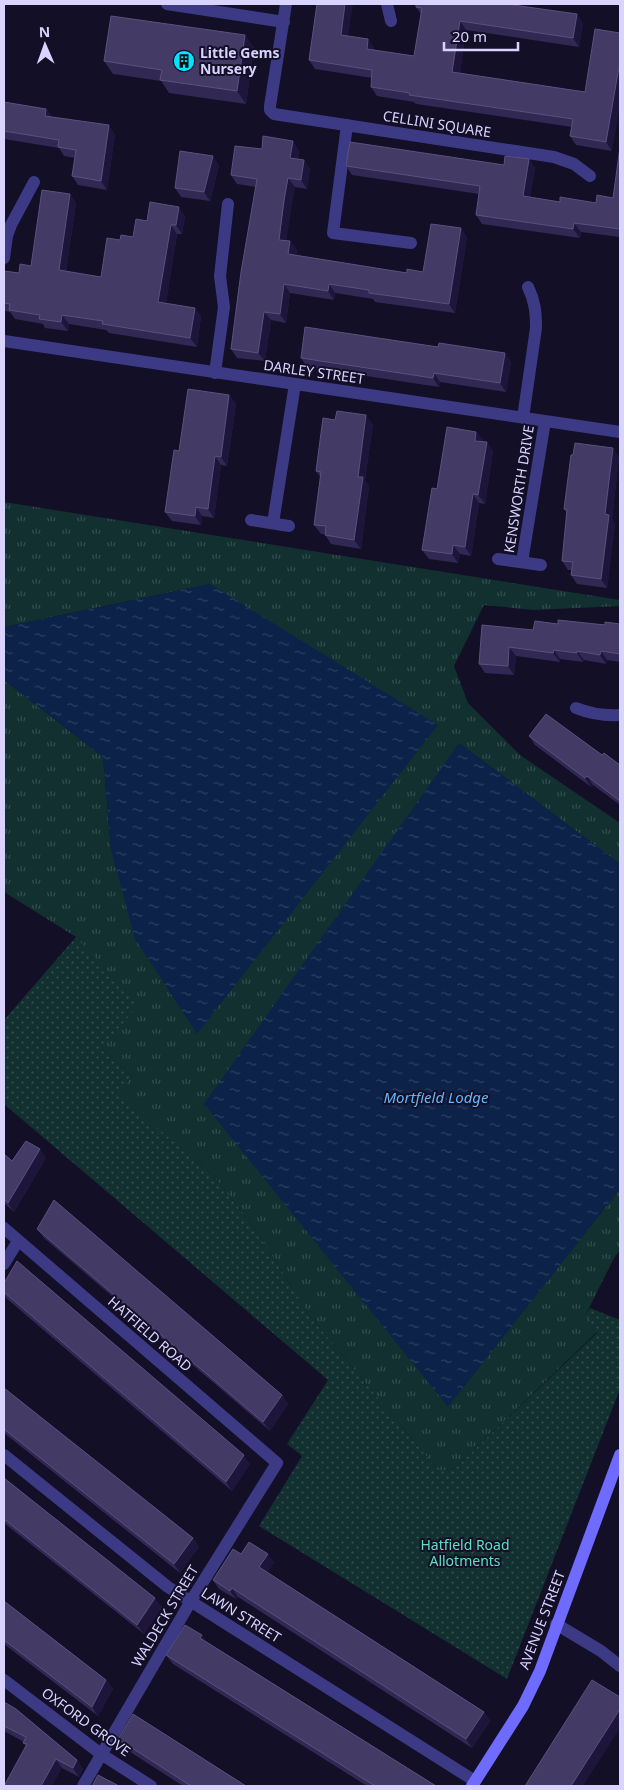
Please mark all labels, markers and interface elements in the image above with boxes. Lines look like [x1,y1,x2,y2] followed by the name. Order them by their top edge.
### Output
[20,20,70,70] north arrow
[444,20,518,52] scale bar
[39,22,51,41] text: N
[452,26,487,46] text: 20 m
[200,43,280,78] place label: Little Gems Nursery
[172,49,196,73] building icon: Little Gems Nursery
[382,106,493,141] street label: CELLINI SQUARE
[262,355,366,388] street label: DARLEY STREET
[499,424,538,554] street label: KENSWORTH DRIVE
[383,1087,489,1107] water label: Mortfield Lodge
[104,1292,196,1375] street label: HATFIELD ROAD
[420,1535,510,1570] park label: Hatfield Road Allotments
[127,1561,203,1670] street label: WALDECK STREET
[514,1567,569,1672] street label: AVENUE STREET
[198,1583,285,1647] street label: LAWN STREET
[38,1683,135,1760] street label: OXFORD GROVE

